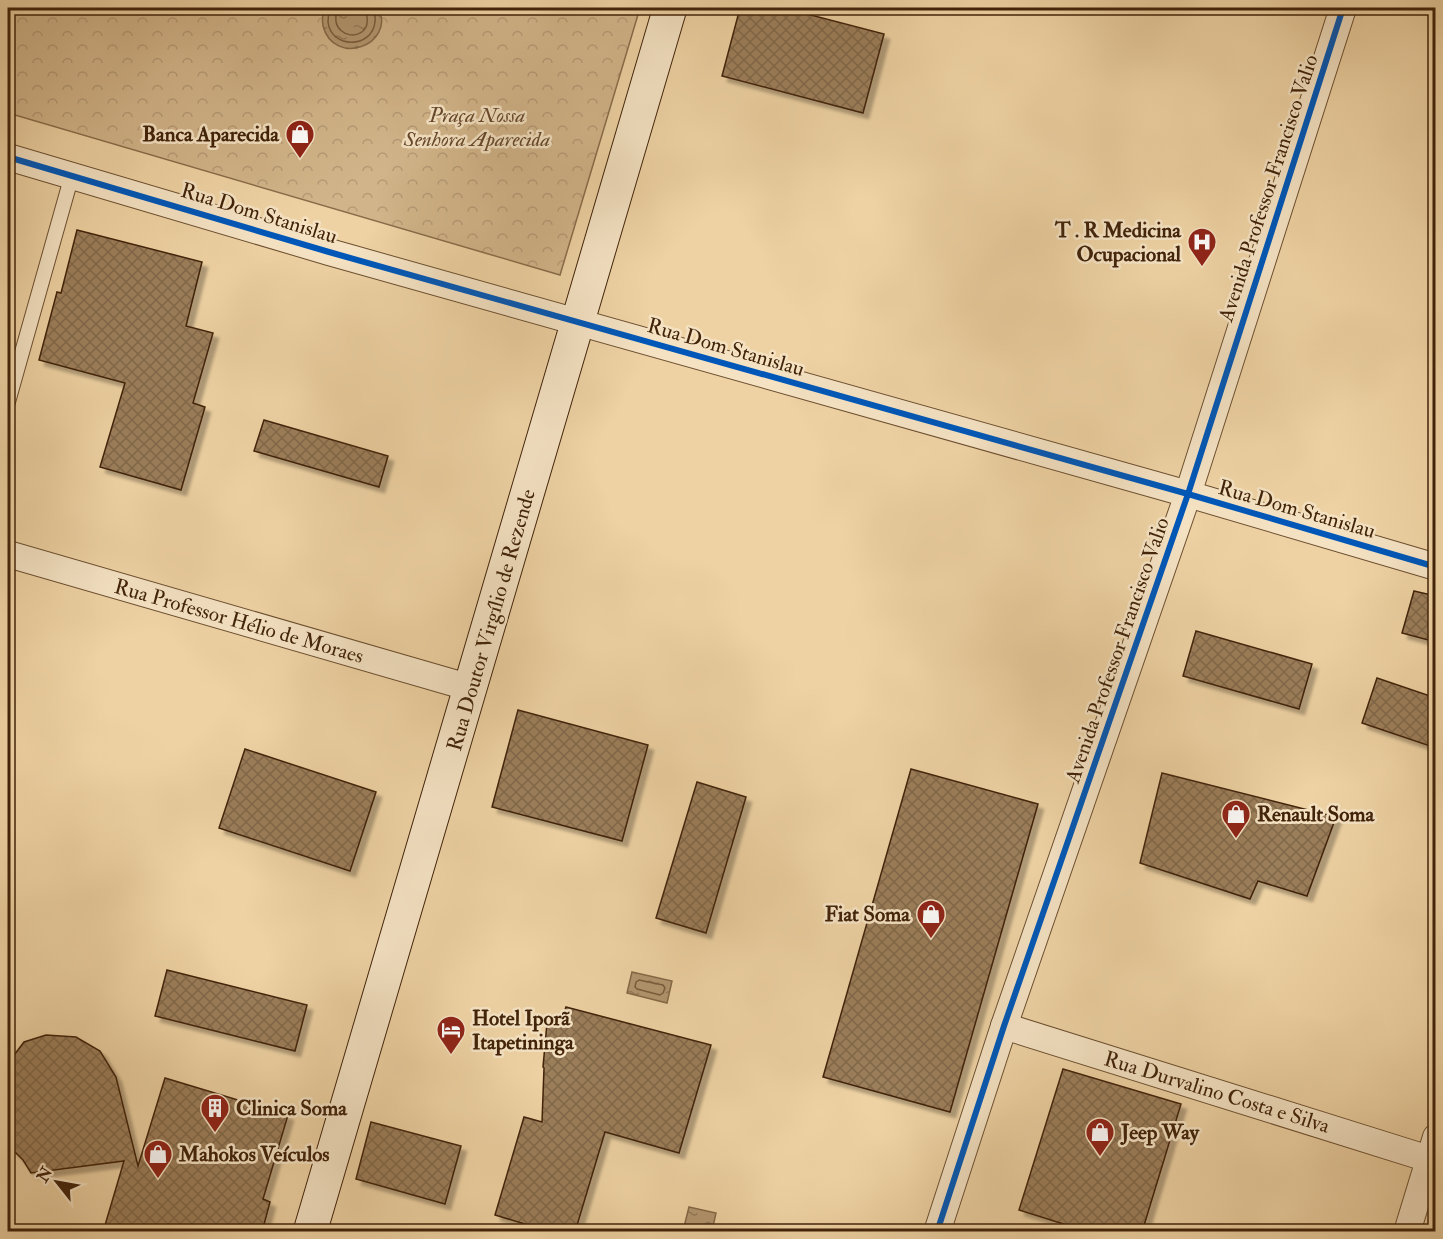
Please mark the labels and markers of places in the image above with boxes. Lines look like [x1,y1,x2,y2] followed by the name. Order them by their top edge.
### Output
[284,118,316,160] shop icon: Banca Aparecida
[142,121,280,148] place label: Banca Aparecida
[1054,217,1182,268] place label: T . R Medicina Ocupacional
[1186,226,1218,268] hospital icon: T . R Medicina Ocupacional
[1220,798,1252,840] shop icon: Renault Soma
[1257,801,1376,828] place label: Renault Soma
[915,898,947,940] shop icon: Fiat Soma
[825,901,911,928] place label: Fiat Soma
[472,1005,575,1056] place label: Hotel Iporã Itapetininga
[435,1014,467,1056] hotel icon: Hotel Iporã Itapetininga
[199,1092,231,1134] building icon: Clinica Soma
[236,1095,348,1122] place label: Clinica Soma
[1084,1116,1116,1158] shop icon: Jeep Way
[1120,1119,1200,1146] place label: Jeep Way
[142,1138,174,1180] shop icon: Mahokos Veículos
[178,1141,330,1168] place label: Mahokos Veículos

